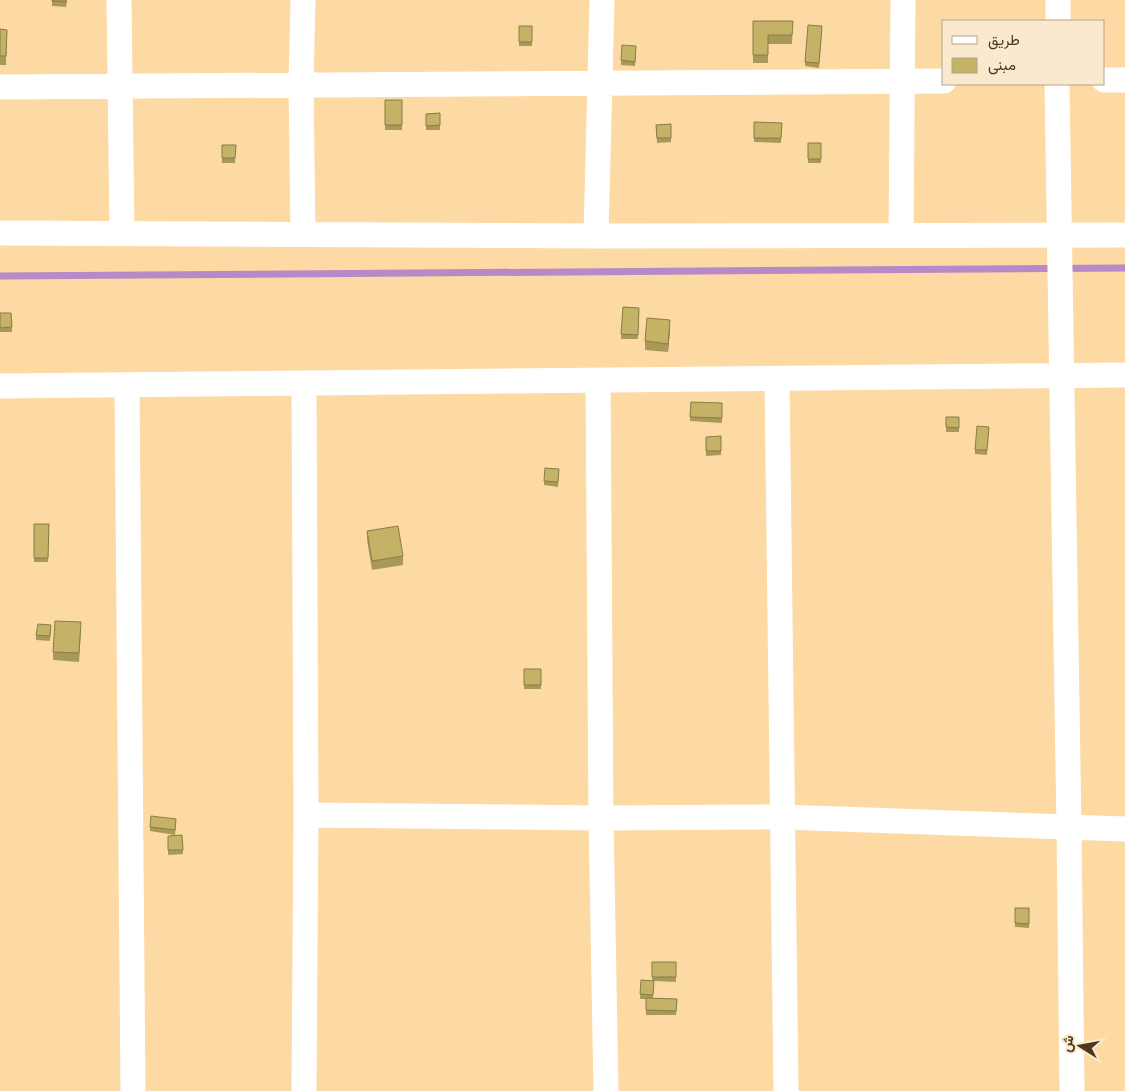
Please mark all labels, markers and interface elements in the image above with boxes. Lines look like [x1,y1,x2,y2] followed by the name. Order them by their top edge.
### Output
[942,20,1105,85] legend
[988,31,1020,50] text: طريق
[988,56,1016,75] text: مبنى
[1055,1021,1105,1071] north arrow
[1058,1034,1078,1053] text: ش

